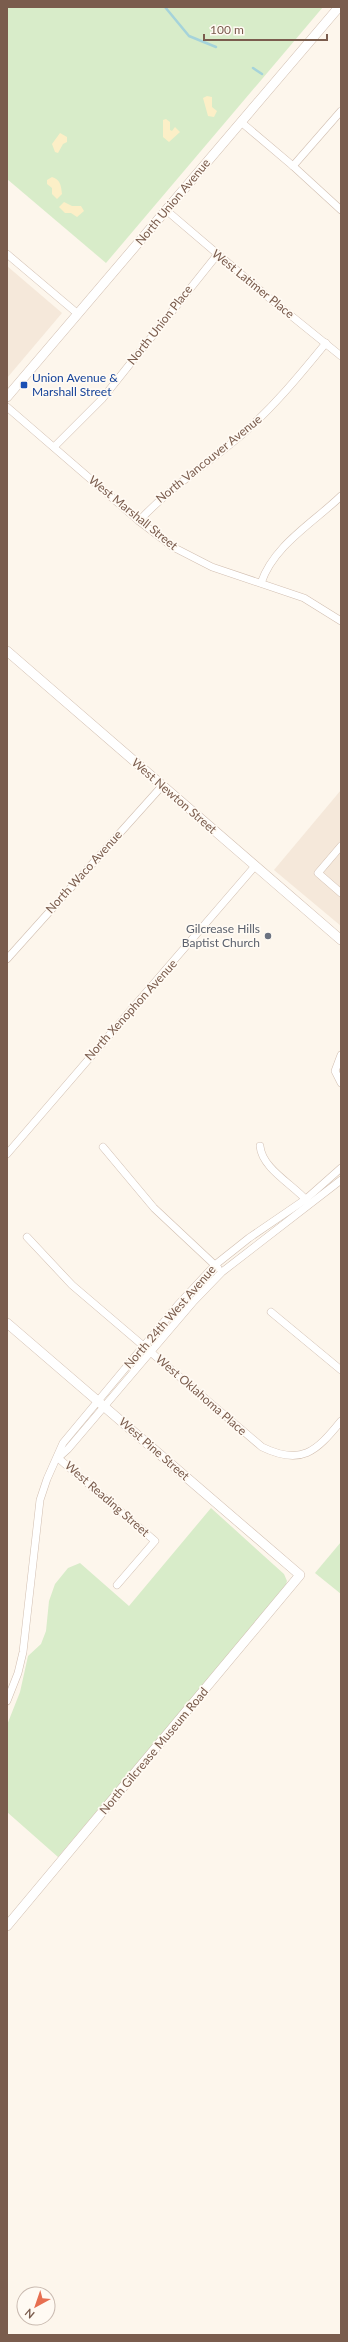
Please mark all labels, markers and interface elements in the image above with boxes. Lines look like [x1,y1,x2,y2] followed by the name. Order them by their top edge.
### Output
[204,16,327,42] scale bar
[210,22,244,37] text: 100 m
[132,155,213,248] street label: North Union Avenue
[209,246,297,321] street label: West Latimer Place
[124,282,195,368] street label: North Union Place
[32,370,118,399] place label: Union Avenue & Marshall Street
[19,380,29,390] marker: Union Avenue & Marshall Street
[153,411,265,506] street label: North Vancouver Avenue
[86,472,181,554] street label: West Marshall Street
[129,755,220,837] street label: West Newton Street
[42,827,125,916] street label: North Waco Avenue
[182,921,260,950] place label: Gilcrease Hills Baptist Church
[263,931,273,941] marker: Gilcrease Hills Baptist Church
[81,956,180,1063] street label: North Xenophon Avenue
[121,1262,219,1371] street label: North 24th West Avenue
[153,1351,250,1438] street label: West Oklahoma Place
[116,1414,193,1484] street label: West Pine Street
[62,1458,153,1540] street label: West Reading Street
[96,1684,211,1817] street label: North Gilcrease Museum Road
[16,2286,56,2326] north arrow
[22,2306,37,2322] text: N

